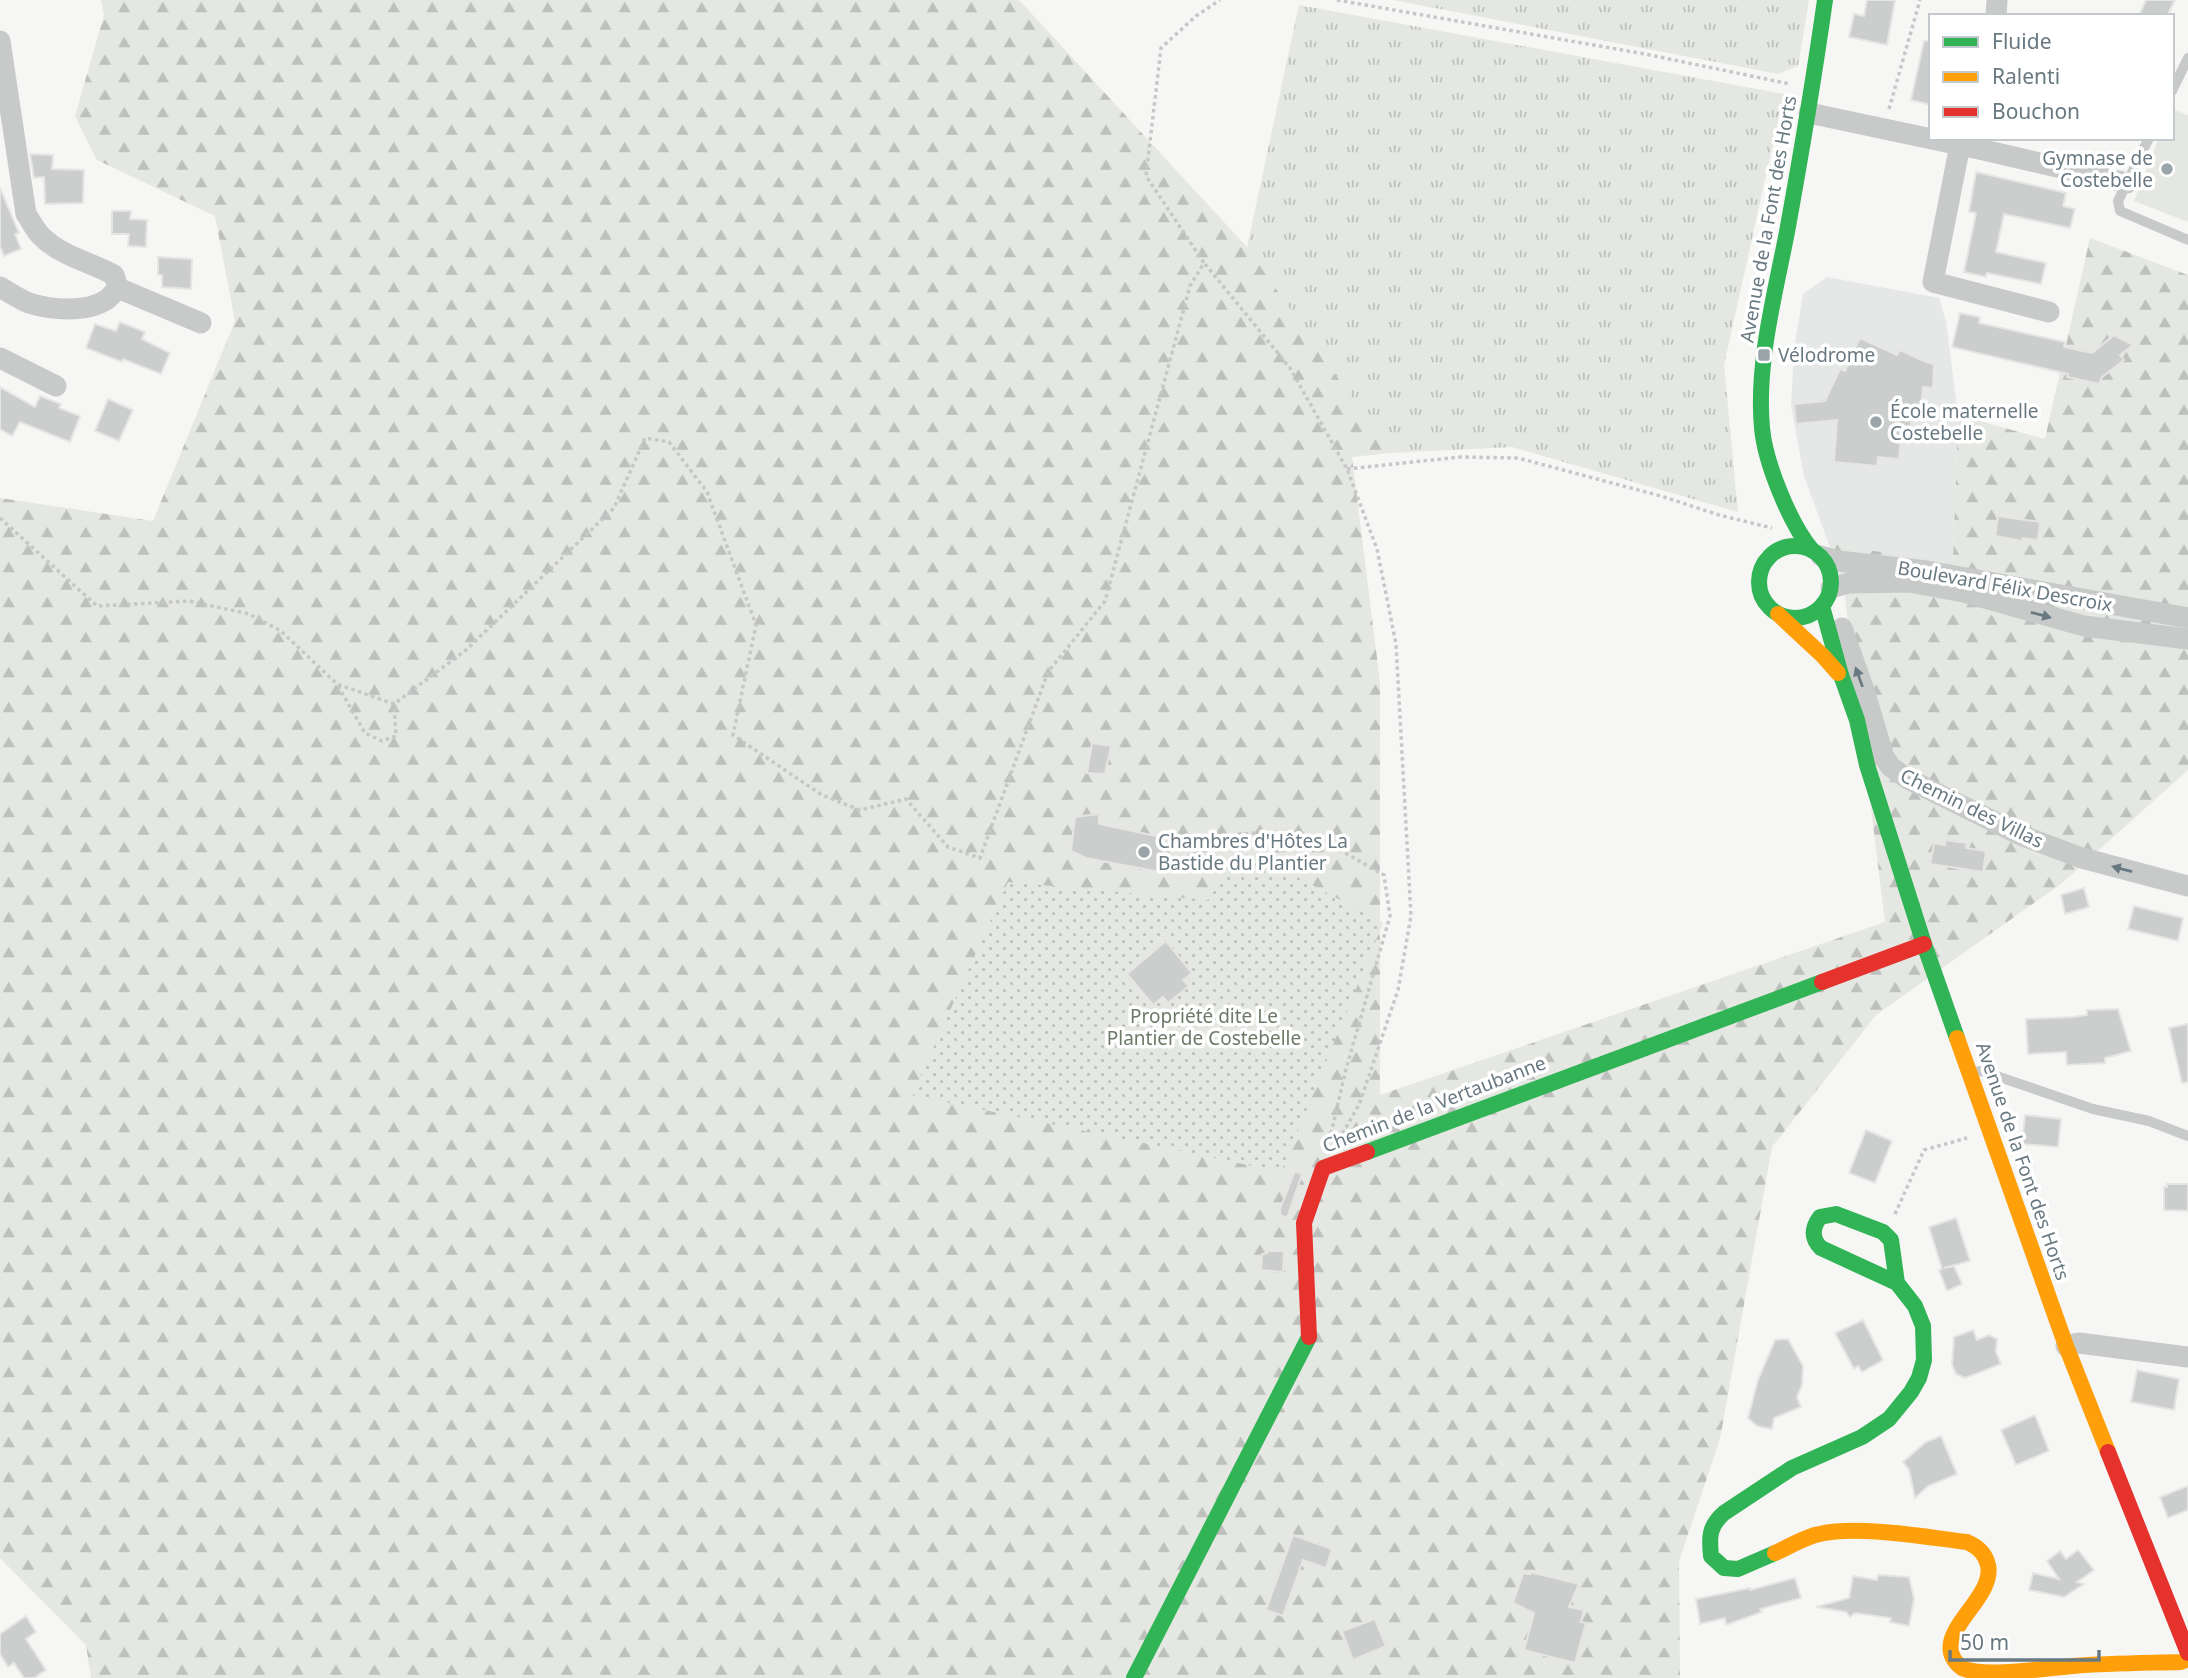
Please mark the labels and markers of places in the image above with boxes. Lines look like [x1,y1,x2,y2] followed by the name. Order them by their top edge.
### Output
[2042,145,2153,193] place label: Gymnase de Costebelle
[2159,161,2175,177] marker: Gymnase de Costebelle
[1778,342,1875,368] place label: Vélodrome
[1756,347,1772,363] marker: Vélodrome
[1890,398,2039,446] place label: École maternelle Costebelle
[1868,414,1884,430] marker: École maternelle Costebelle
[1158,828,1348,876] place label: Chambres d'Hôtes La Bastide du Plantier
[1136,844,1152,860] marker: Chambres d'Hôtes La Bastide du Plantier

